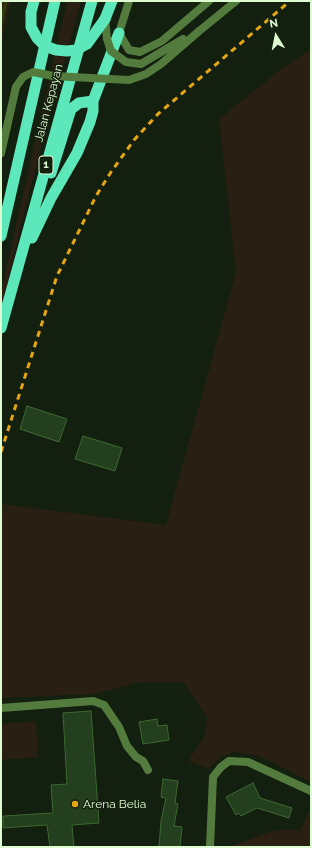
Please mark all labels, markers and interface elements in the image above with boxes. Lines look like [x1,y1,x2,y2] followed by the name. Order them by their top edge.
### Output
[256,16,296,56] north arrow
[269,17,279,31] text: N
[32,62,66,144] street label: Jalan Kepayan
[39,156,53,174] road number: 1
[83,797,146,811] place label: Arena Belia
[70,799,80,809] marker: Arena Belia

